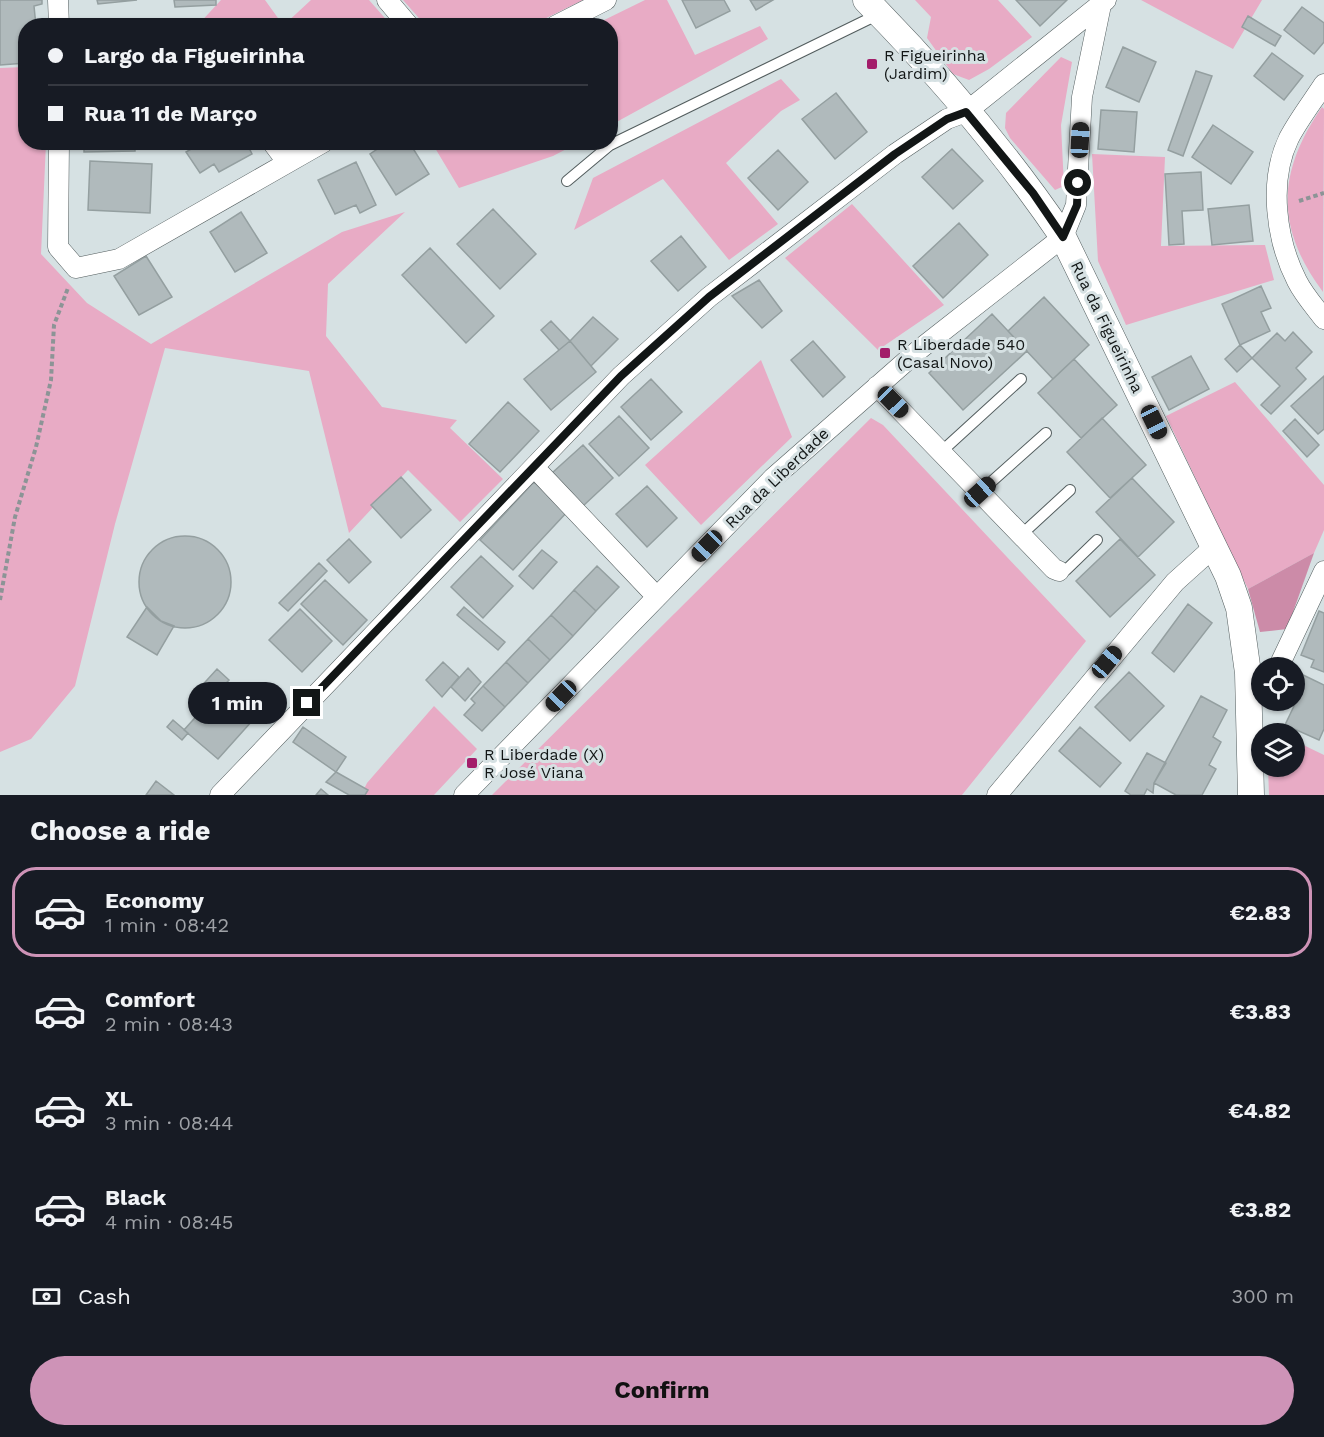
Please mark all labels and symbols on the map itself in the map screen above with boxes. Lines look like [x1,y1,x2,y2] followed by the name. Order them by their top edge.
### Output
[884,46,986,83] place label: R Figueirinha (Jardim)
[865,57,879,71] marker: R Figueirinha (Jardim)
[1070,122,1090,158] car
[1064,169,1091,196] route start
[1067,258,1147,396] street label: Rua da Figueirinha
[897,335,1025,372] place label: R Liberdade 540 (Casal Novo)
[878,346,892,360] marker: R Liberdade 540 (Casal Novo)
[874,383,912,421] car
[1138,402,1170,442] car
[721,424,833,532] street label: Rua da Liberdade
[961,473,999,511] car
[688,527,726,565] car
[1089,642,1125,682] car
[542,677,580,715] car
[187,682,286,724] callout: 1 min
[293,689,320,716] route end
[484,745,604,782] place label: R Liberdade (X) R José Viana
[465,756,479,770] marker: R Liberdade (X) R José Viana

